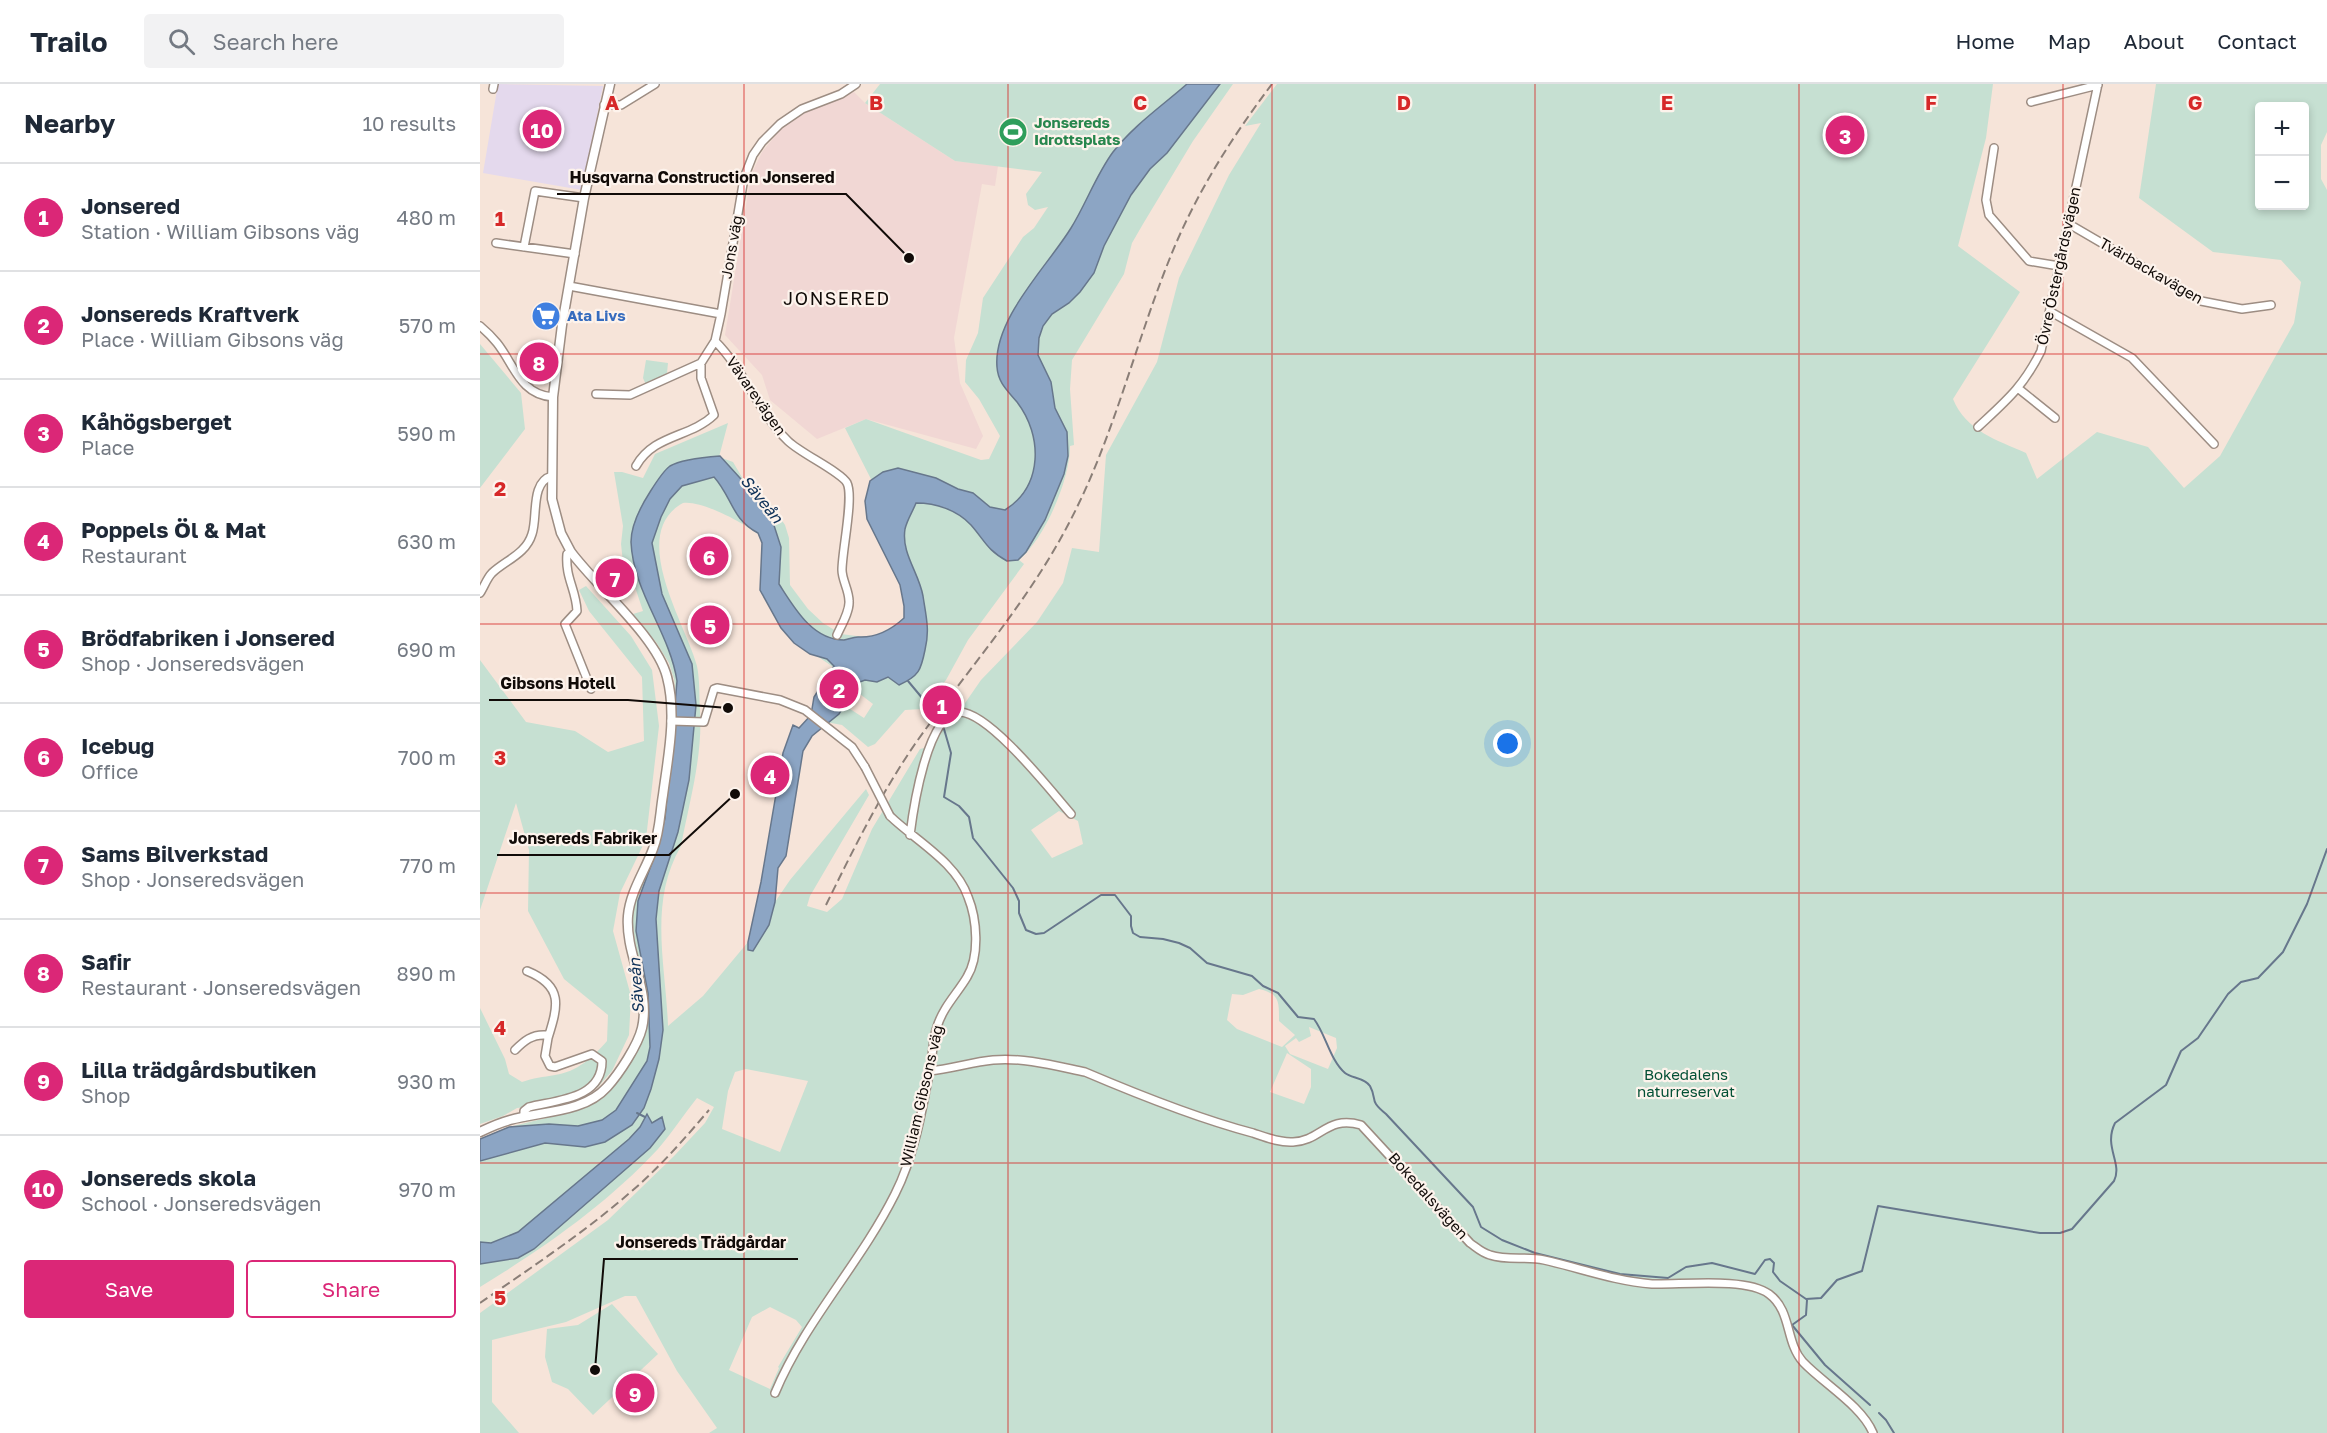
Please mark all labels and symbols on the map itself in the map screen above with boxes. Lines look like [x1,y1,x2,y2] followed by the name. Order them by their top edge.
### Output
[605,90,619,114] text: A
[869,90,883,114] text: B
[1133,90,1147,114] text: C
[1397,90,1411,114] text: D
[1661,90,1673,114] text: E
[1925,90,1937,114] text: F
[2188,90,2202,114] text: G
[522,106,562,152] pin: 10
[1826,112,1864,158] pin: 3
[1034,113,1121,148] place label: Jonsereds Idrottsplats
[997,116,1029,148] sports icon: Jonsereds Idrottsplats
[557,160,846,194] callout: Husqvarna Construction Jonsered
[569,167,835,187] text: Husqvarna Construction Jonsered
[2032,185,2084,347] street label: Övre Östergårdsvägen
[495,206,505,230] text: 1
[717,214,745,280] street label: Jons väg
[2096,233,2207,307] street label: Tvärbackavägen
[783,287,891,309] district label: JONSERED
[530,300,562,332] supermarket icon: Ata Livs
[567,306,626,324] place label: Ata Livs
[520,340,558,384] pin: 8
[723,353,790,438] street label: Vävarevägen
[737,471,788,528] water label: Säveån
[494,476,506,500] text: 2
[690,534,728,578] pin: 6
[596,556,634,600] pin: 7
[690,602,730,648] pin: 5
[489,666,628,700] callout: Gibsons Hotell
[820,666,858,712] pin: 2
[500,673,616,693] text: Gibsons Hotell
[922,682,962,728] pin: 1
[1493,729,1522,758] your location
[494,745,506,769] text: 3
[750,752,790,798] pin: 4
[497,821,669,855] callout: Jonsereds Fabriker
[509,828,657,848] text: Jonsereds Fabriker
[624,956,648,1015] water label: Säveån
[494,1015,506,1039] text: 4
[896,1023,946,1168] street label: William Gibsons väg
[1637,1065,1735,1100] park label: Bokedalens naturreservat
[1385,1148,1472,1242] street label: Bokedalsvägen
[604,1225,798,1259] callout: Jonsereds Trädgårdar
[616,1232,786,1252] text: Jonsereds Trädgårdar
[494,1285,506,1309] text: 5
[616,1370,654,1416] pin: 9

